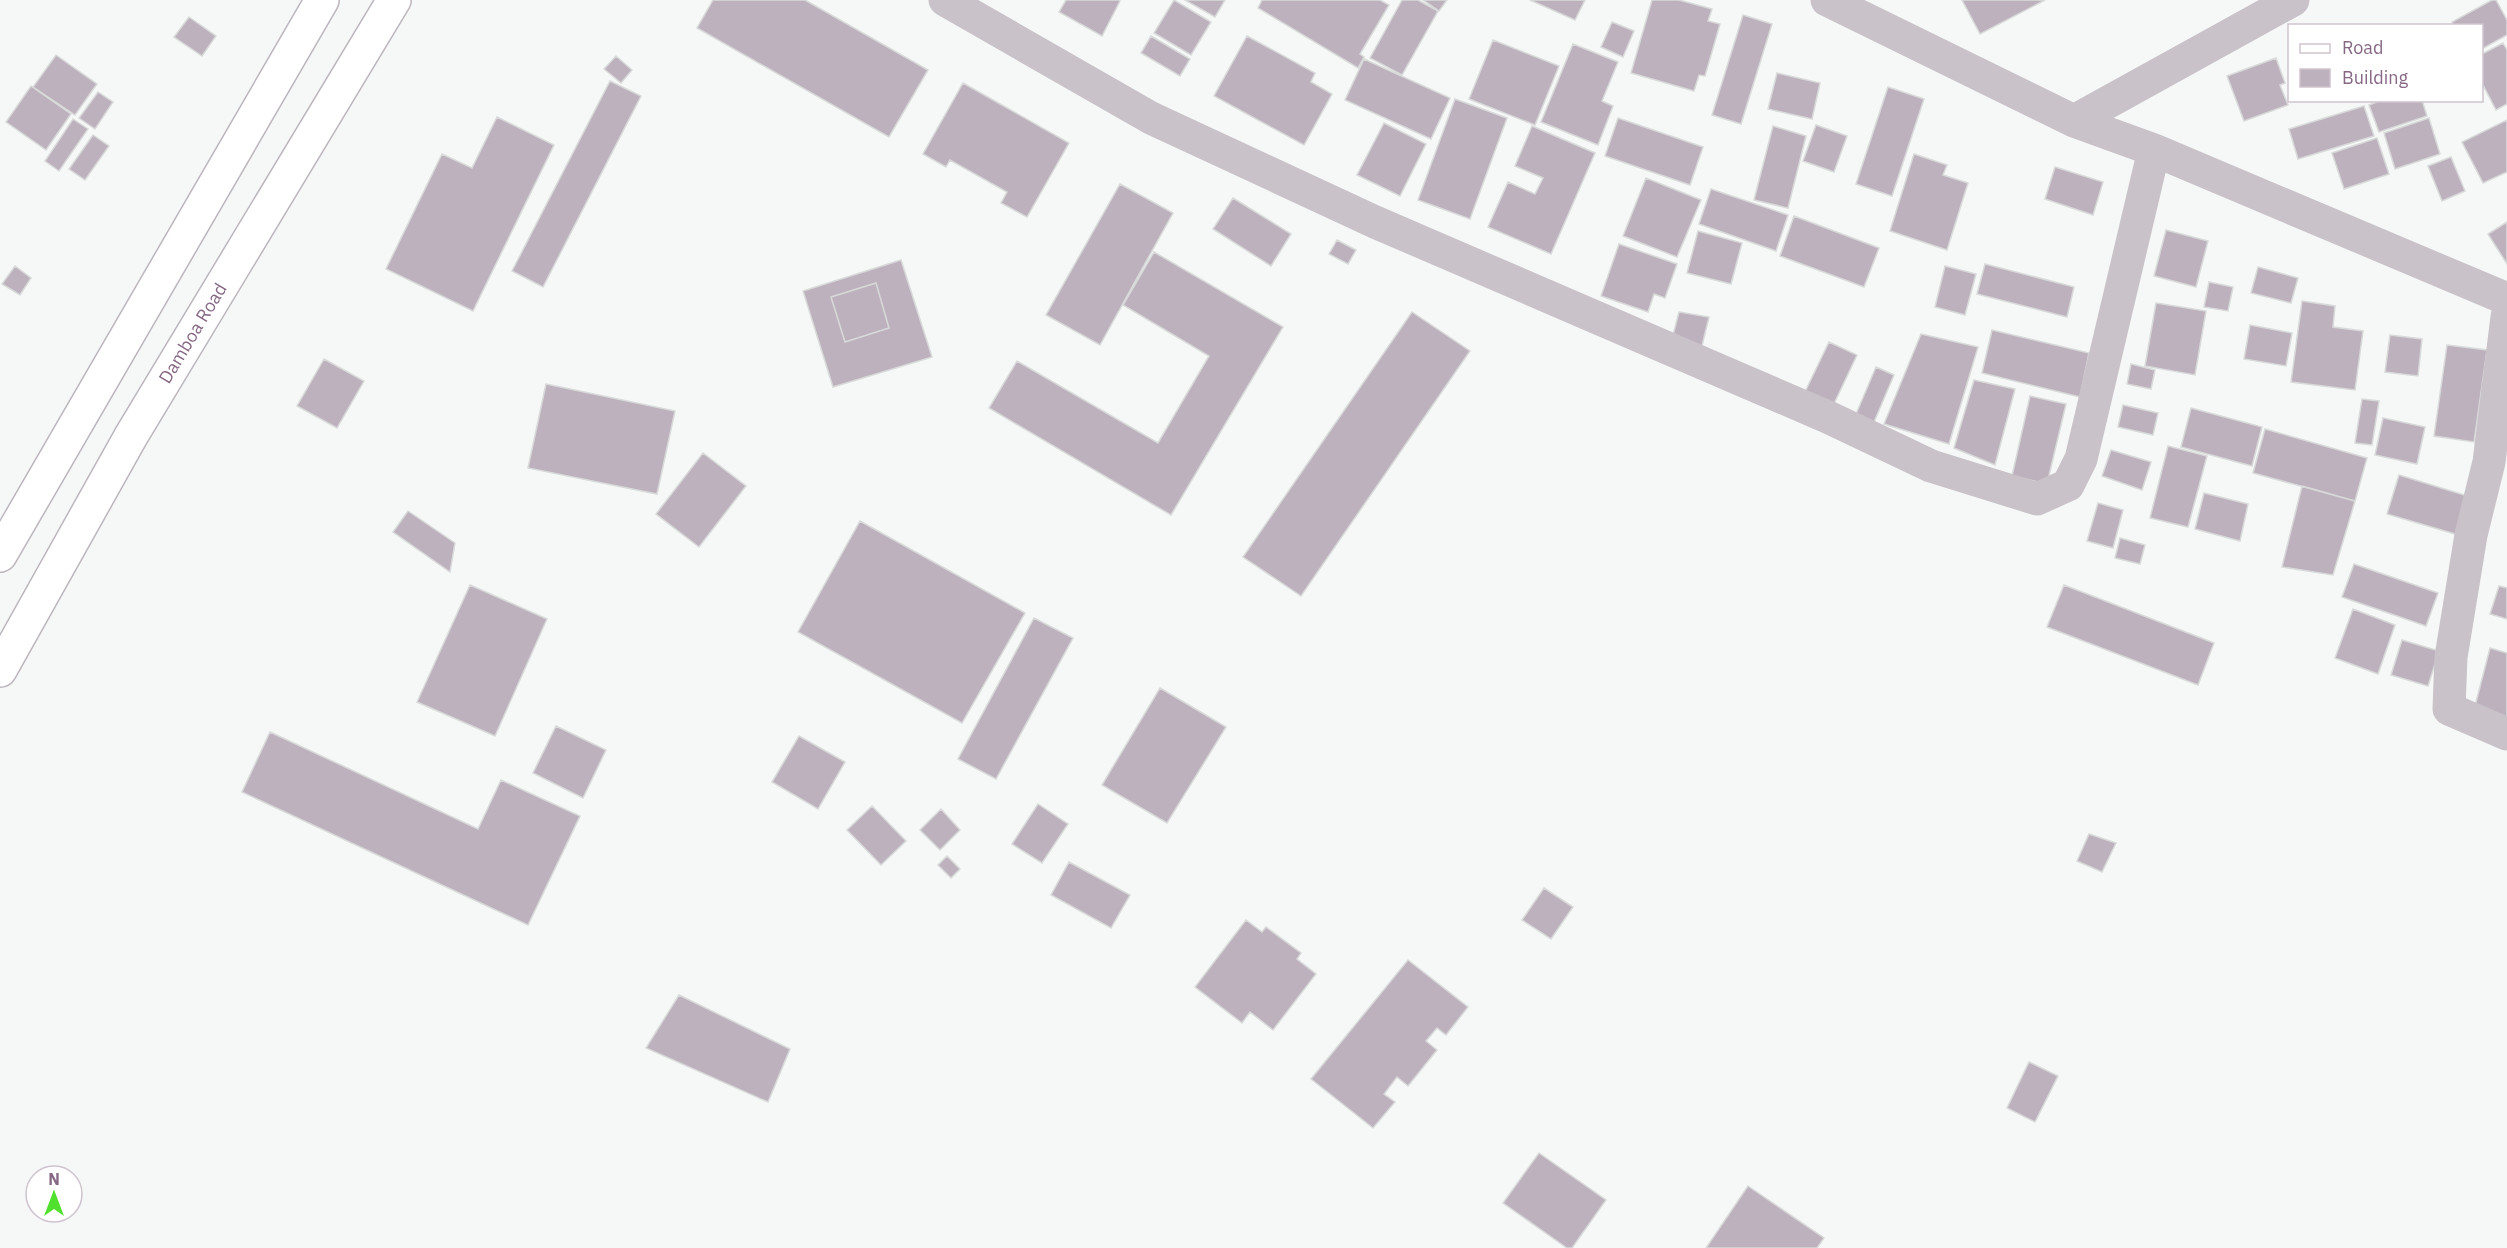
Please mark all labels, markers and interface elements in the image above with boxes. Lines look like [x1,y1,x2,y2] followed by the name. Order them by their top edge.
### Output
[2288,24,2483,102] legend
[2342,36,2383,59] text: Road
[2342,66,2409,89] text: Building
[153,279,232,388] street label: Damboa Road
[24,1164,84,1224] north arrow
[48,1169,60,1189] text: N

